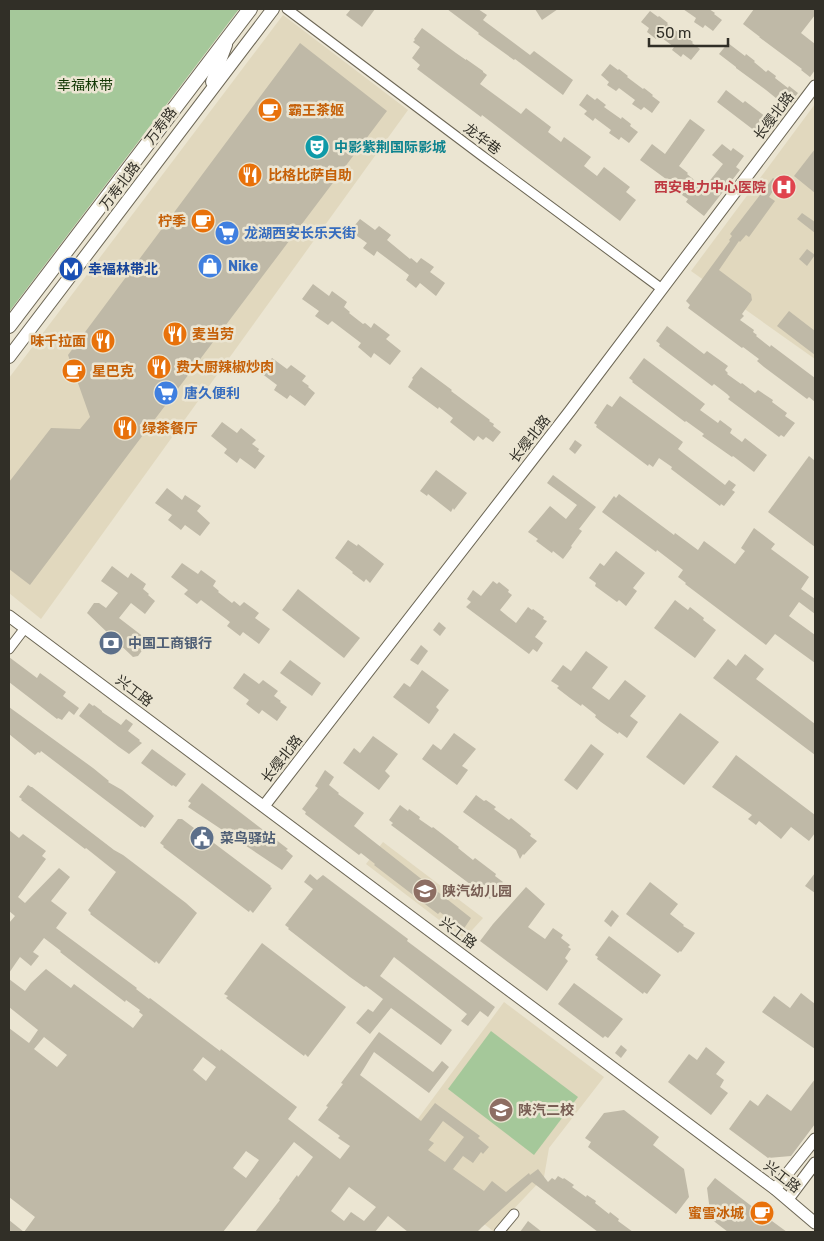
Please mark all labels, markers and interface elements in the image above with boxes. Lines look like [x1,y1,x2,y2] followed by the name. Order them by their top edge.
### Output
[649,15,728,47] scale bar
[656,24,691,42] text: 50 m
[57,77,113,94] park label: 幸福林带
[750,89,798,143] street label: 长缨北路
[257,97,283,123] cafe icon: 霸王茶姬
[288,102,344,119] place label: 霸王茶姬
[142,104,180,148] street label: 万寿路
[460,120,504,158] street label: 龙华巷
[304,134,330,160] theatre icon: 中影紫荆国际影城
[334,139,446,156] place label: 中影紫荆国际影城
[96,159,144,213] street label: 万寿北路
[237,162,263,188] restaurant icon: 比格比萨自助
[268,167,352,184] place label: 比格比萨自助
[771,174,797,200] hospital icon: 西安电力中心医院
[654,179,766,196] place label: 西安电力中心医院
[190,208,216,234] cafe icon: 柠季
[158,213,186,230] place label: 柠季
[214,220,240,246] supermarket icon: 龙湖西安长乐天街
[244,225,356,242] place label: 龙湖西安长乐天街
[197,253,223,279] shop icon: Nike
[58,256,84,282] metro station icon: 幸福林带北
[228,258,258,275] place label: Nike
[88,261,158,278] place label: 幸福林带北
[162,321,188,347] restaurant icon: 麦当劳
[192,326,234,343] place label: 麦当劳
[90,328,116,354] restaurant icon: 味千拉面
[30,333,86,350] place label: 味千拉面
[146,354,172,380] restaurant icon: 费大厨辣椒炒肉
[61,358,87,384] cafe icon: 星巴克
[176,359,274,376] place label: 费大厨辣椒炒肉
[92,363,134,380] place label: 星巴克
[153,380,179,406] supermarket icon: 唐久便利
[184,385,240,402] place label: 唐久便利
[506,412,554,466] street label: 长缨北路
[112,415,138,441] restaurant icon: 绿茶餐厅
[142,420,198,437] place label: 绿茶餐厅
[98,630,124,656] bank icon: 中国工商银行
[128,635,212,652] place label: 中国工商银行
[112,672,156,710] street label: 兴工路
[258,732,306,786] street label: 长缨北路
[189,825,215,851] public building icon: 菜鸟驿站
[220,830,276,847] place label: 菜鸟驿站
[412,878,438,904] school or university icon: 陕汽幼儿园
[442,883,512,900] place label: 陕汽幼儿园
[436,914,480,952] street label: 兴工路
[488,1097,514,1123] school or university icon: 陕汽二校
[518,1102,574,1119] place label: 陕汽二校
[760,1157,804,1197] street label: 兴工路
[749,1200,775,1226] cafe icon: 蜜雪冰城
[688,1205,744,1222] place label: 蜜雪冰城

